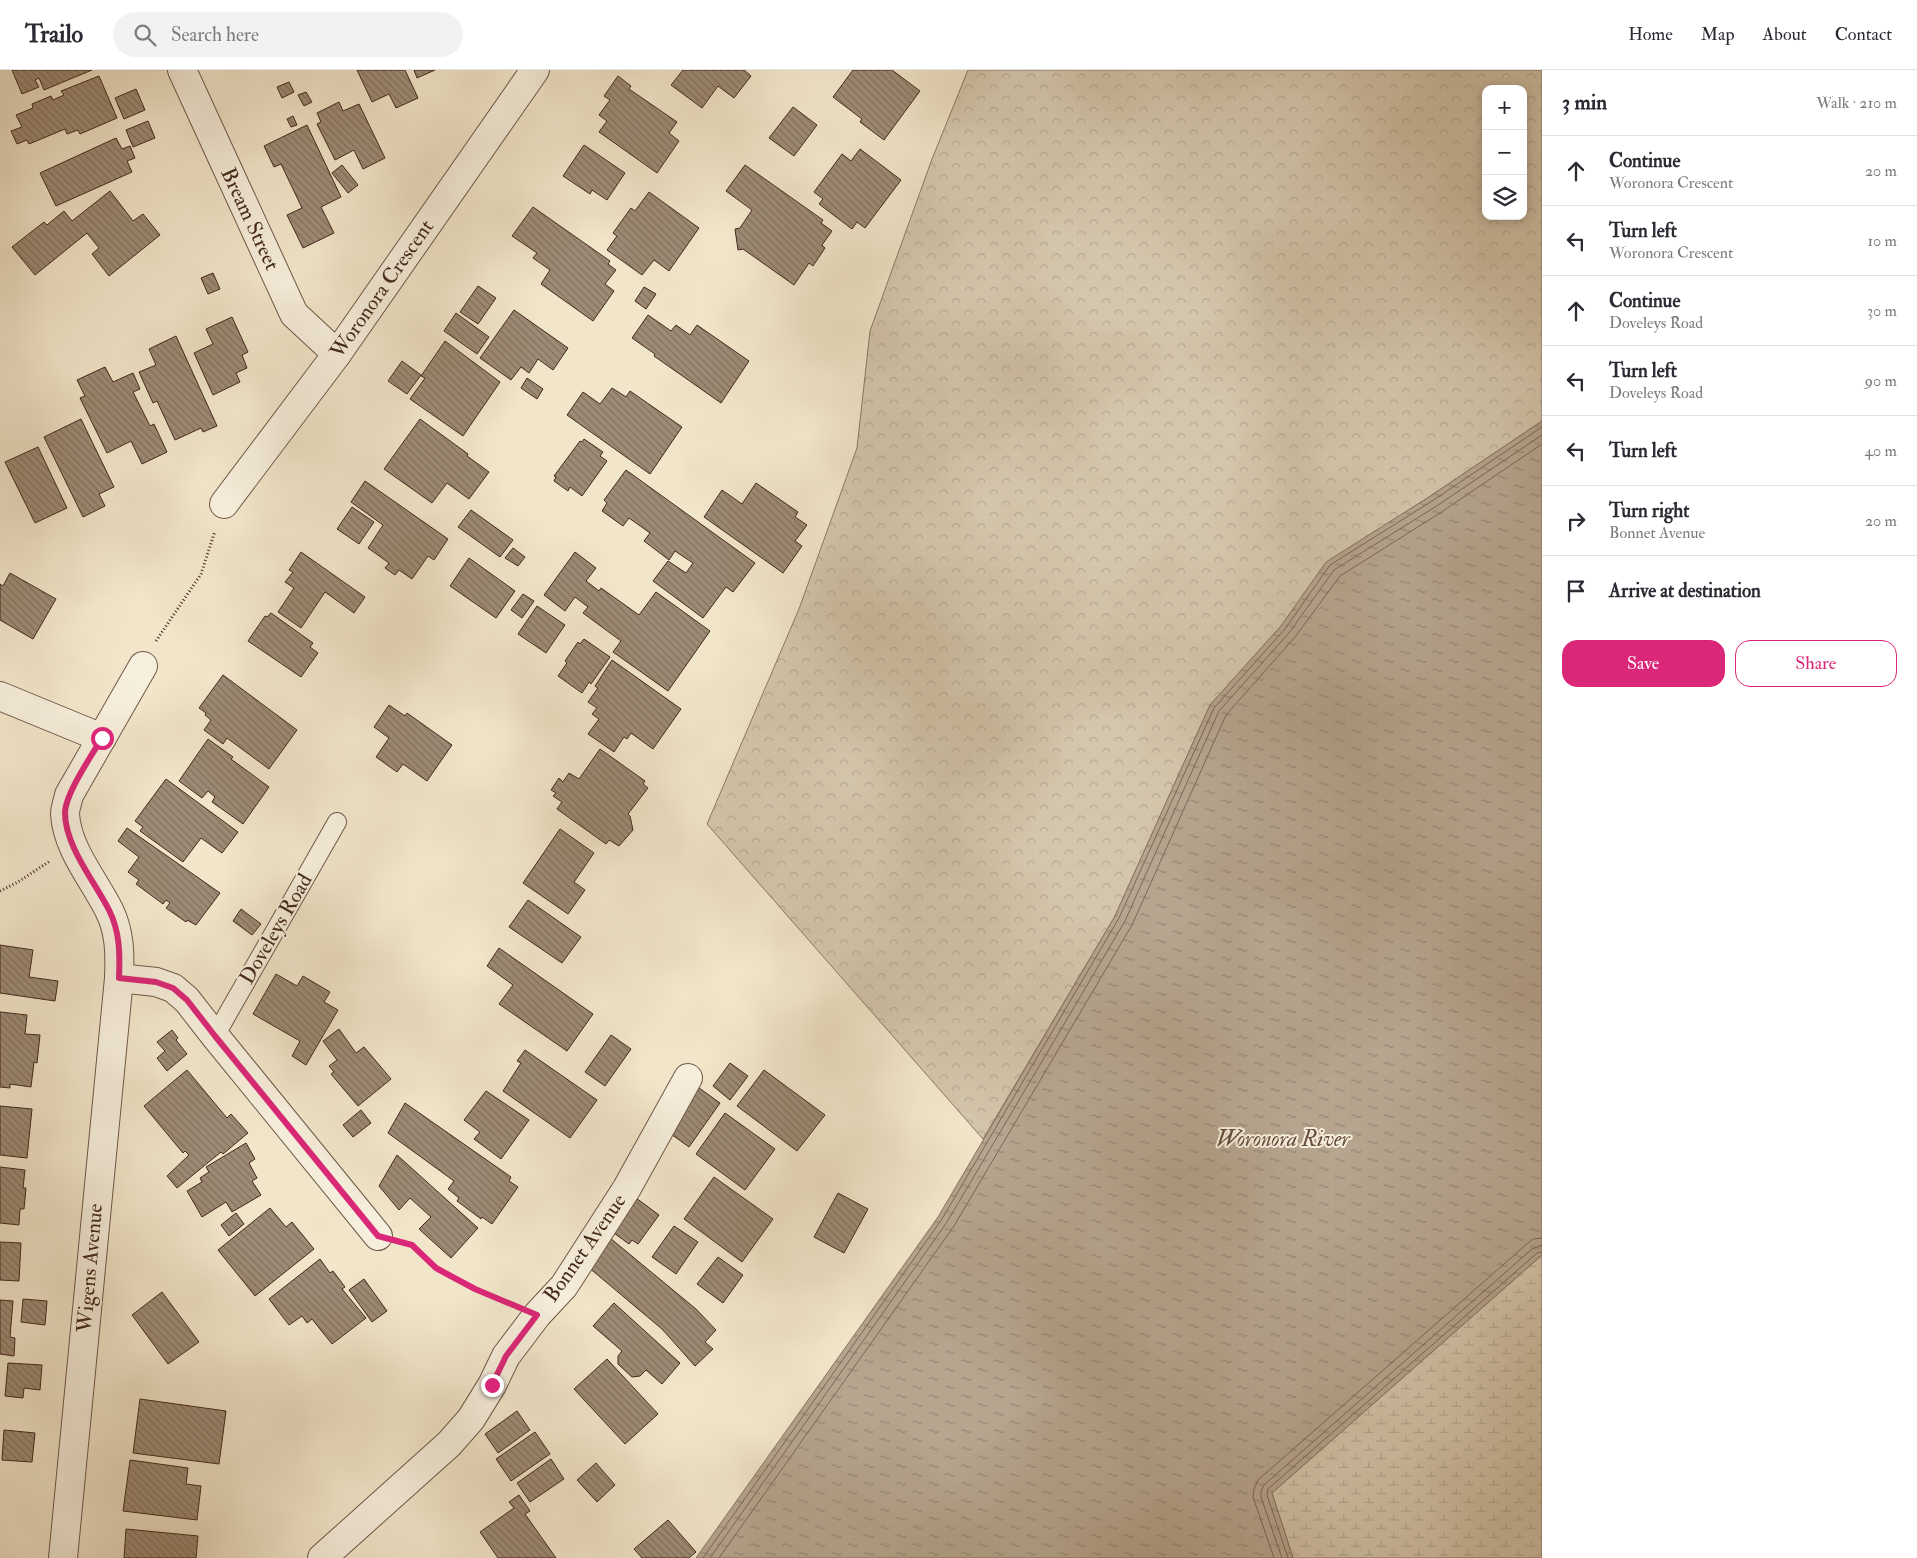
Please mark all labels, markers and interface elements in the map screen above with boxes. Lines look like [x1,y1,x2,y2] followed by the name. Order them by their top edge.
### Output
[113,12,463,57] search box
[25,19,83,50] text: Trailo
[131,21,159,49] icon: search
[171,23,259,47] text: Search here
[1628,23,1673,46] text: Home
[1701,23,1735,46] text: Map
[1763,23,1807,46] text: About
[1835,23,1892,46] text: Contact
[1482,85,1527,220] map controls
[1482,85,1527,130] button: +
[1562,89,1607,116] text: 3 min
[1816,93,1897,113] text: Walk · 210 m
[1482,130,1527,175] button: −
[1609,149,1680,173] text: Continue
[1562,157,1590,185] icon: ahead
[1865,161,1897,181] text: 20 m
[214,163,286,275] street label: Bream Street
[1609,173,1733,193] text: Woronora Crescent
[1482,175,1527,220] button: layers
[324,214,440,364] street label: Woronora Crescent
[1609,219,1677,243] text: Turn left
[1562,227,1590,255] icon: left
[1867,231,1897,251] text: 10 m
[1609,243,1733,263] text: Woronora Crescent
[1609,289,1680,313] text: Continue
[1562,297,1590,325] icon: ahead
[1867,301,1897,321] text: 30 m
[1609,313,1703,333] text: Doveleys Road
[1609,359,1677,383] text: Turn left
[1562,367,1590,395] icon: left
[1865,371,1897,391] text: 90 m
[1609,383,1703,403] text: Doveleys Road
[1562,437,1590,465] icon: left
[1609,439,1677,463] text: Turn left
[1864,441,1897,461] text: 40 m
[1609,499,1689,523] text: Turn right
[1562,507,1590,535] icon: right
[1865,511,1897,531] text: 20 m
[1609,523,1705,543] text: Bonnet Avenue
[1562,577,1590,605] icon: arrive
[1609,579,1761,603] text: Arrive at destination
[1562,640,1725,687] button: Save
[1735,640,1897,687] button: Share
[91,727,114,750] route start
[233,868,319,989] street label: Doveleys Road
[1216,1125,1351,1153] water label: Woronora River
[538,1188,632,1307] street label: Bonnet Avenue
[71,1202,109,1335] street label: Wigens Avenue
[481,1374,504,1397] route end

